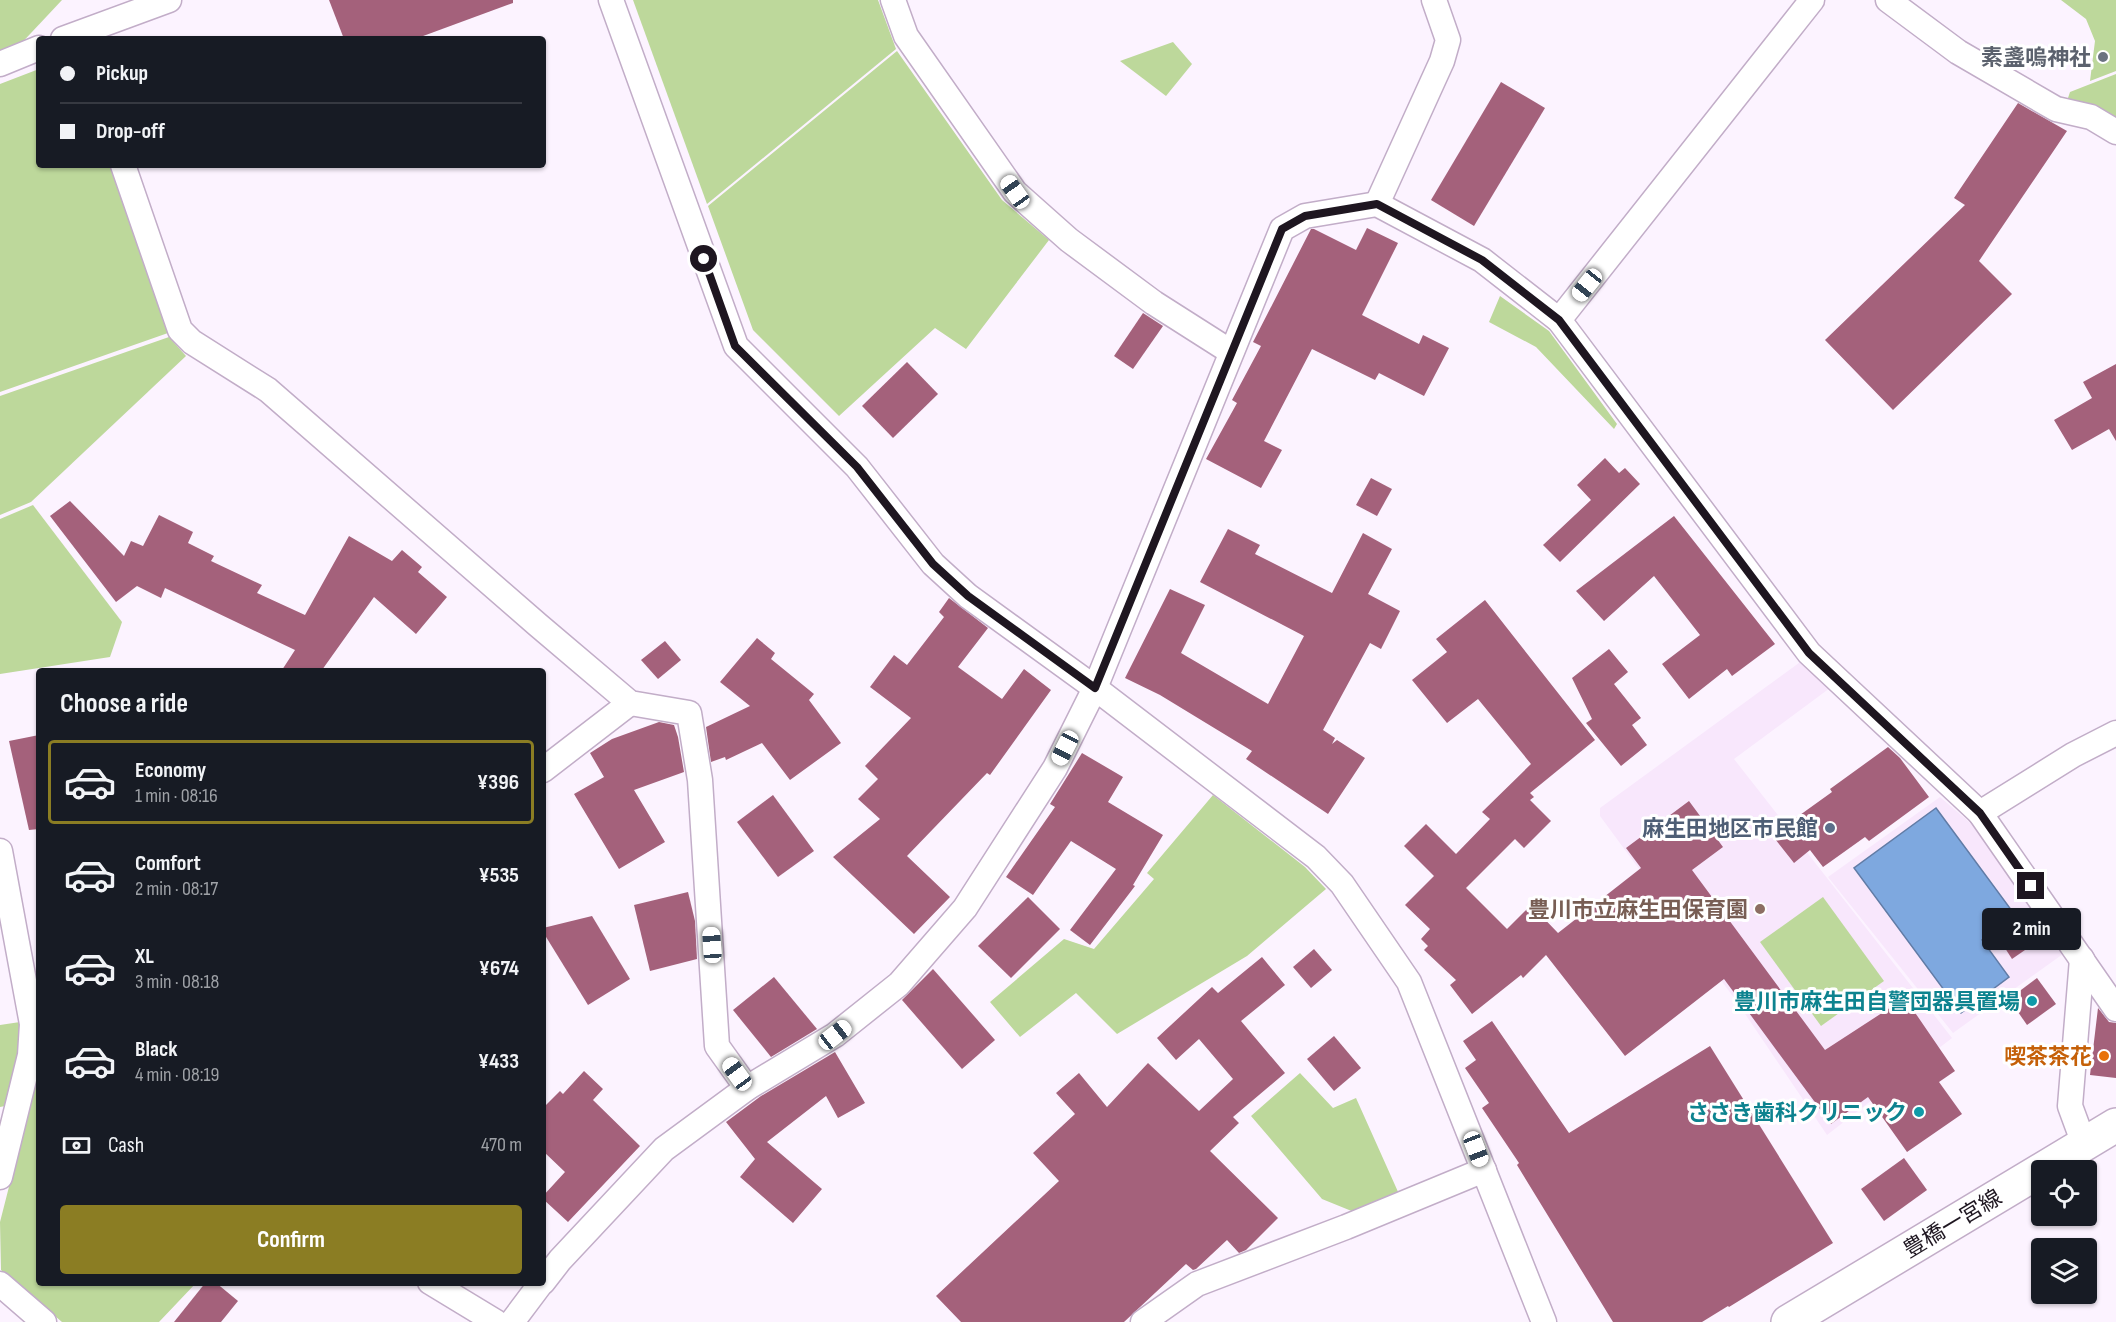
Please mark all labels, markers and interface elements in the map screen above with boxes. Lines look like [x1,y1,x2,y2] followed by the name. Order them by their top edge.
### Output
[1981,45,2091,72] place label: 素盞嗚神社
[2096,50,2110,64] marker: 素盞嗚神社
[96,60,148,87] text: Pickup
[96,118,165,145] text: Drop-off
[997,172,1033,212] car
[690,245,717,272] route start
[1569,265,1605,305] car
[60,688,188,720] text: Choose a ride
[1049,728,1081,768] car
[63,755,117,809] icon: car
[135,757,206,784] text: Economy
[477,769,519,796] text: ¥396
[135,784,218,808] text: 1 min · 08:16
[1642,816,1818,843] place label: 麻生田地区市民館
[1823,821,1837,835] marker: 麻生田地区市民館
[63,848,117,902] icon: car
[135,850,201,877] text: Comfort
[479,862,519,889] text: ¥535
[2017,872,2044,899] route end
[135,877,218,901] text: 2 min · 08:17
[1528,897,1748,924] place label: 豊川市立麻生田保育園
[1753,902,1767,916] marker: 豊川市立麻生田保育園
[1982,907,2080,949] callout: 2 min
[2012,917,2051,941] text: 2 min
[702,926,722,964] car
[63,941,117,995] icon: car
[135,943,154,970] text: XL
[479,955,519,982] text: ¥674
[135,970,219,994] text: 3 min · 08:18
[1734,989,2020,1016] place label: 豊川市麻生田自警団器具置場
[2025,994,2039,1008] marker: 豊川市麻生田自警団器具置場
[815,1017,855,1053] car
[63,1034,117,1088] icon: car
[135,1036,177,1063] text: Black
[2004,1044,2092,1071] place label: 喫茶茶花
[478,1048,519,1075] text: ¥433
[2097,1049,2111,1063] marker: 喫茶茶花
[719,1054,755,1094] car
[135,1063,219,1087] text: 4 min · 08:19
[1687,1100,1907,1127] place label: ささき歯科クリニック
[1912,1105,1926,1119] marker: ささき歯科クリニック
[60,1129,93,1162] icon: cash
[1461,1129,1491,1169] car
[108,1132,144,1159] text: Cash
[481,1133,522,1157] text: 470 m
[2031,1160,2097,1304] map controls
[2031,1160,2097,1226] button: locate
[1899,1184,2007,1264] street label: 豊橋一宮線
[60,1205,522,1274] button: Confirm
[2031,1238,2097,1304] button: layers

